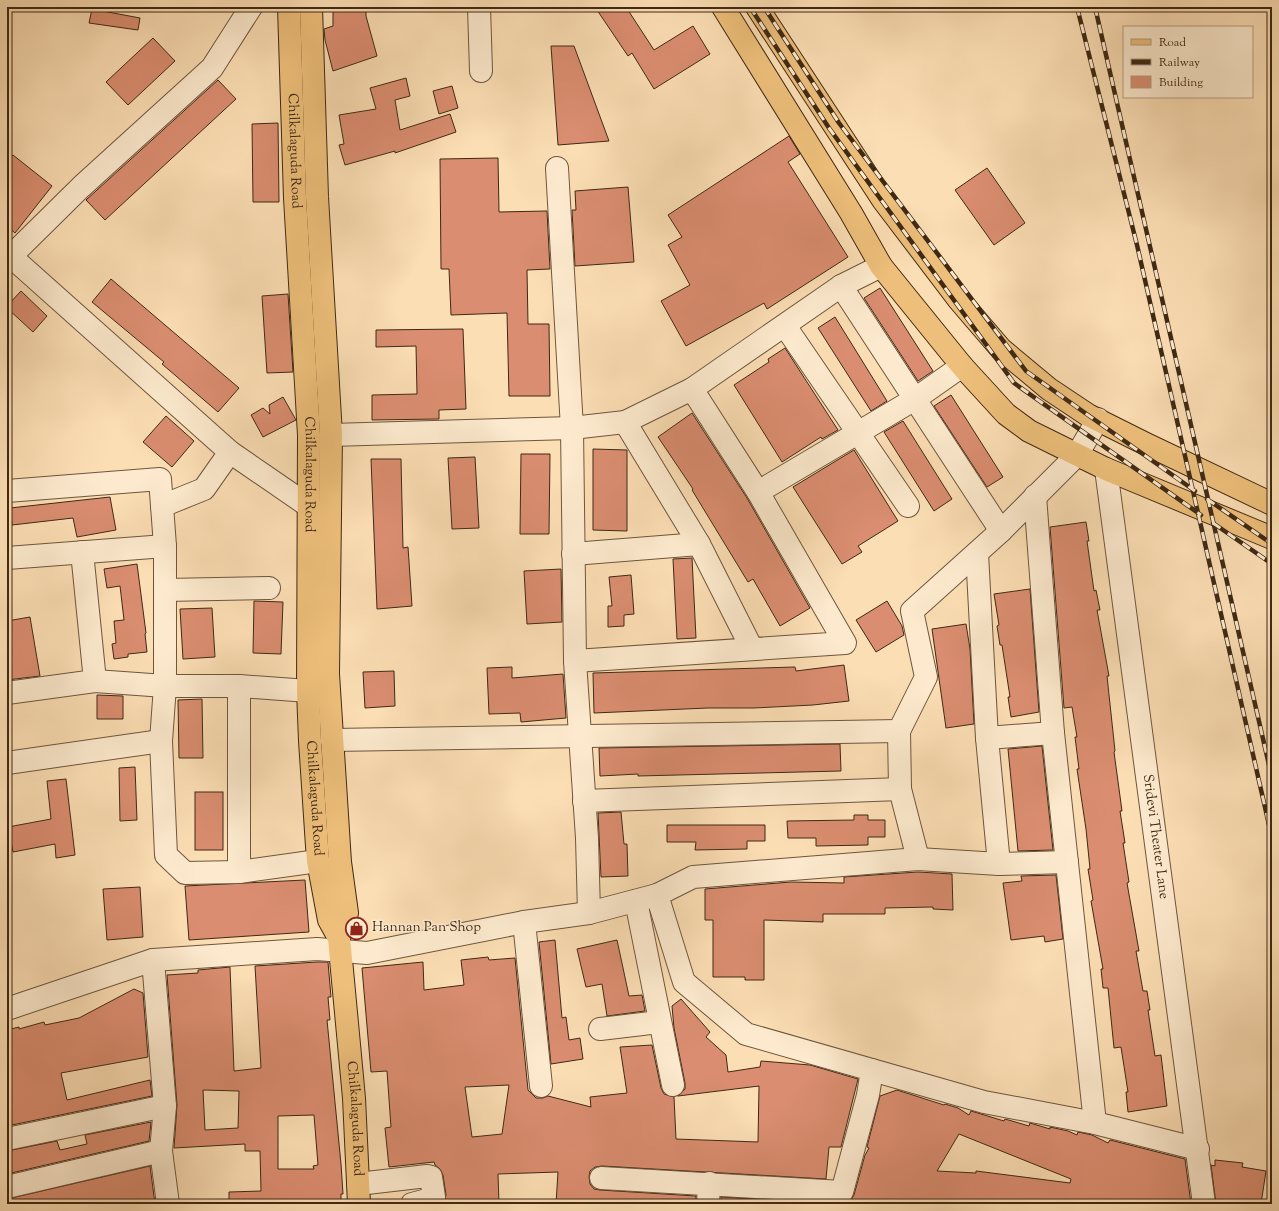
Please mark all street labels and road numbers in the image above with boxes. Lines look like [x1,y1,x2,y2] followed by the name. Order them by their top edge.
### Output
[282,93,306,209] street label: Chilkalaguda Road
[298,416,319,532] street label: Chilkalaguda Road
[300,740,328,857] street label: Chilkalaguda Road
[1137,773,1173,900] street label: Sridevi Theater Lane
[341,1060,368,1177] street label: Chilkalaguda Road

